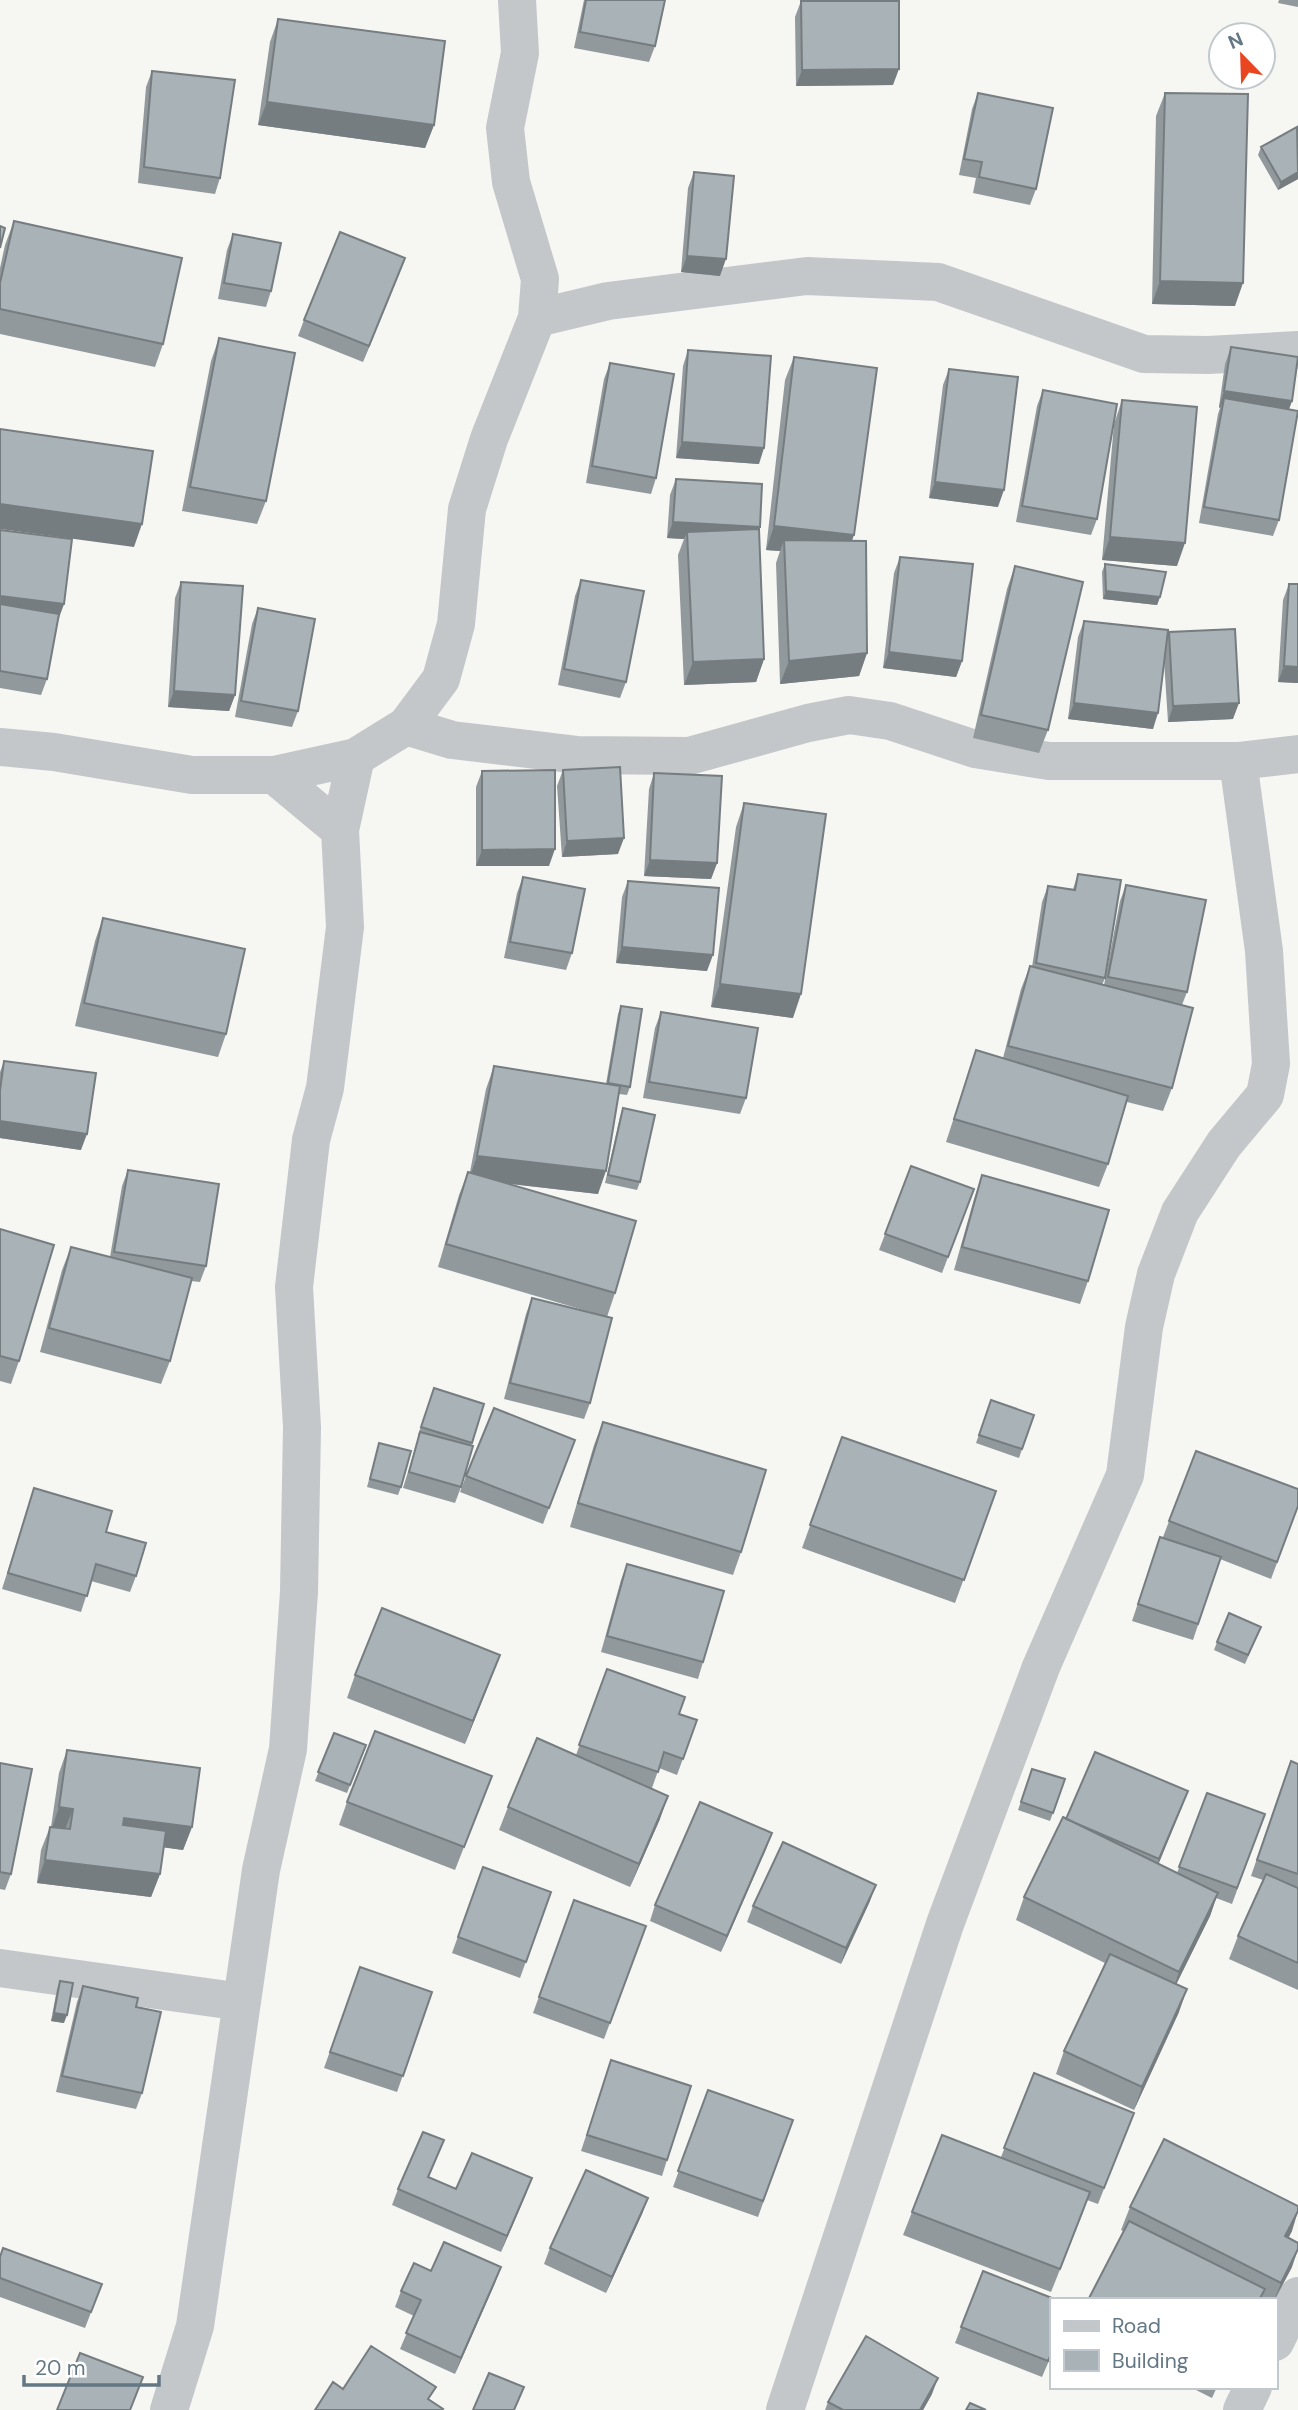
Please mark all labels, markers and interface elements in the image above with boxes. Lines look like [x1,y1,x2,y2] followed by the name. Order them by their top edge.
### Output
[1207,21,1277,91] north arrow
[1224,27,1247,55] text: N
[1050,2298,1277,2389] legend
[1112,2312,1161,2340] text: Road
[24,2344,159,2388] scale bar
[1112,2347,1189,2375] text: Building
[35,2354,86,2382] text: 20 m

